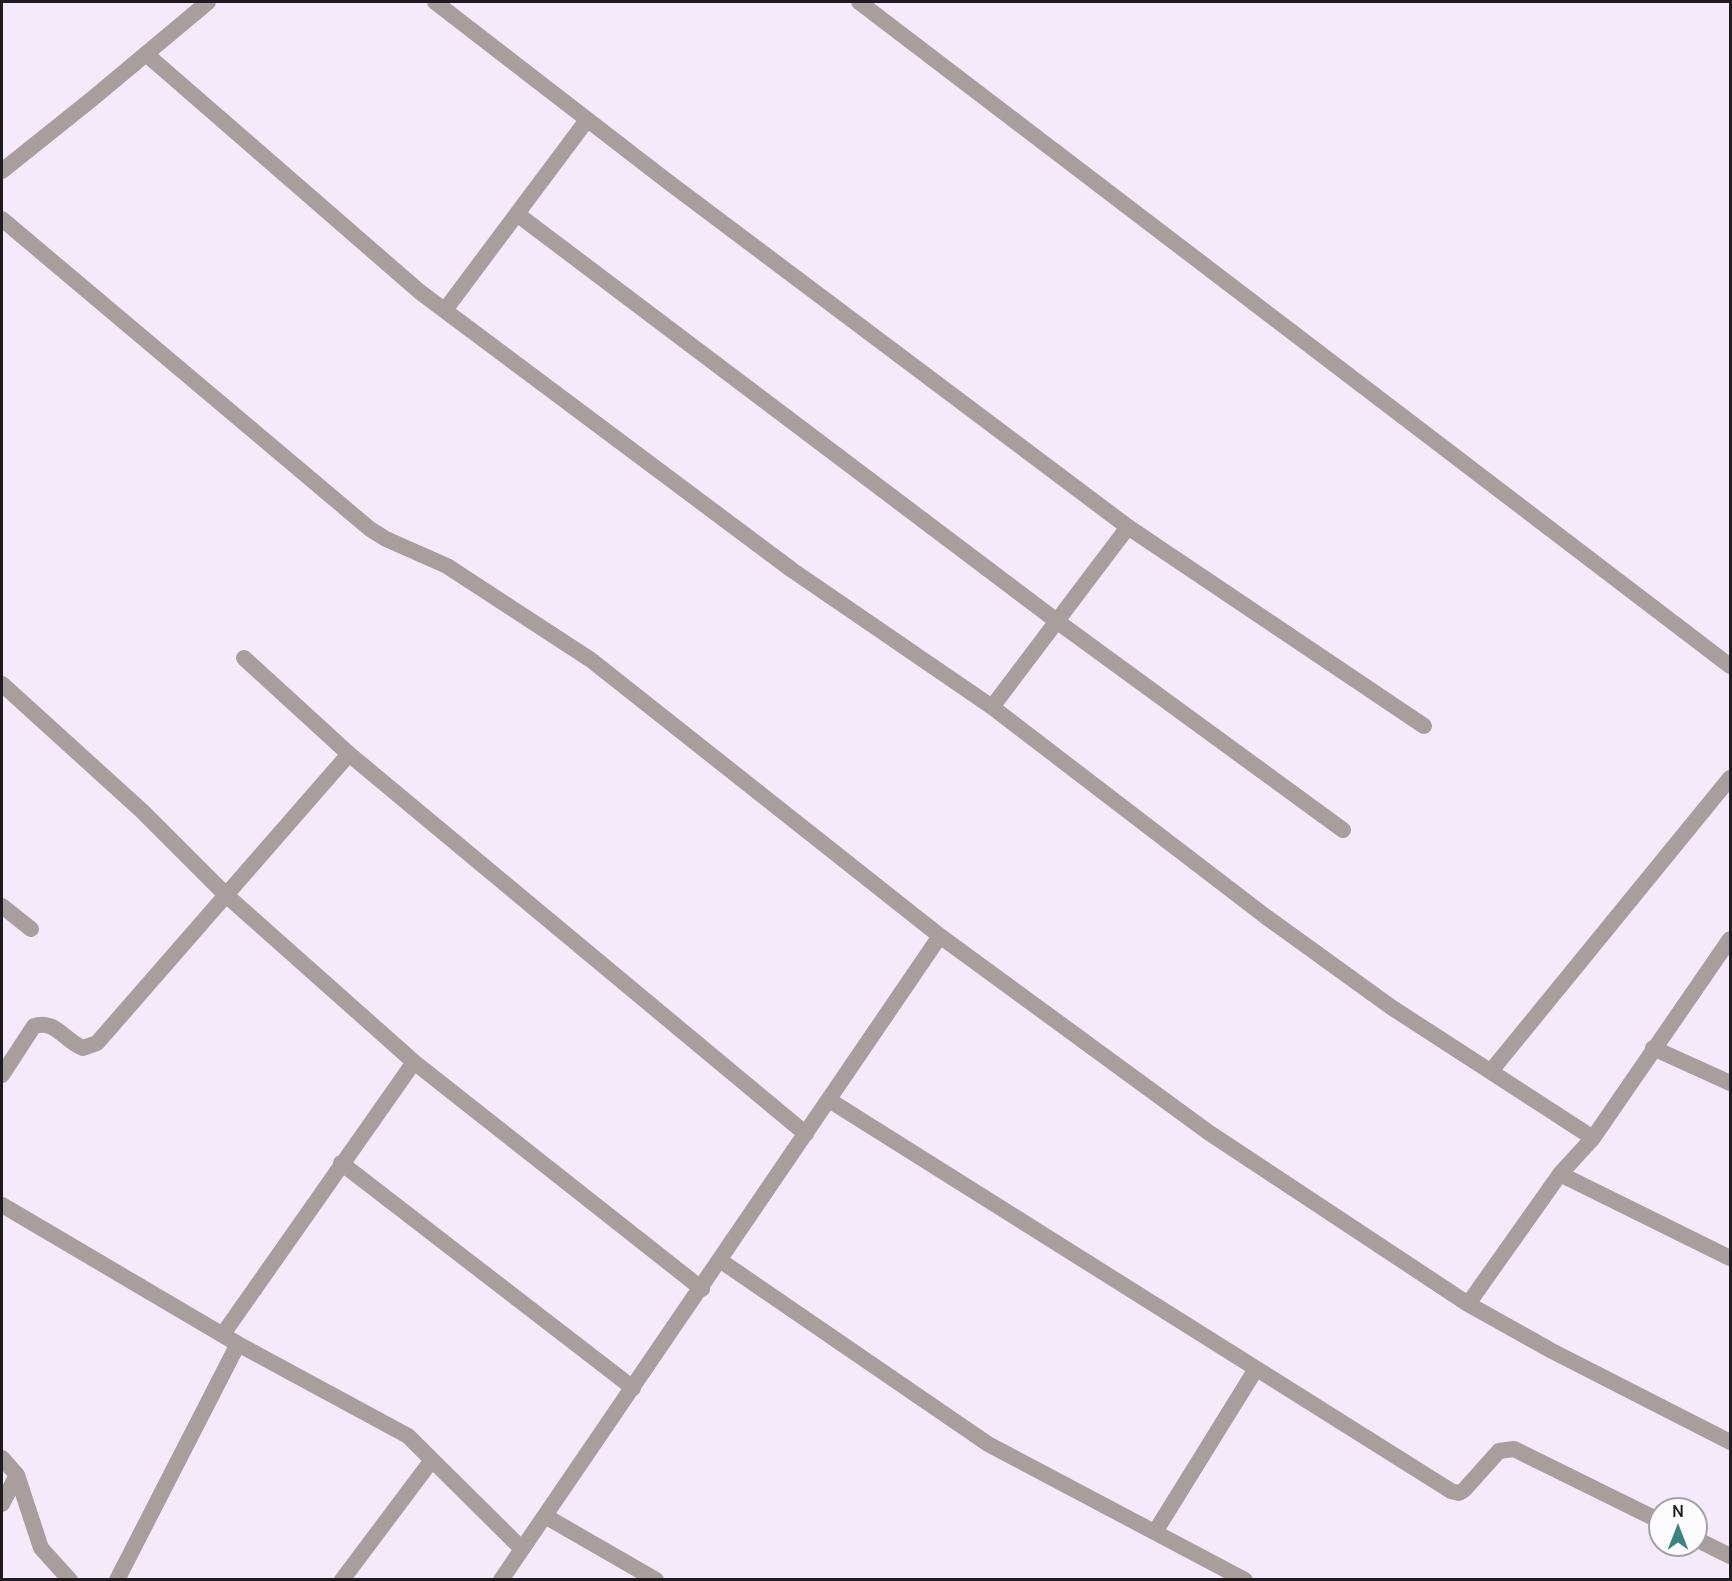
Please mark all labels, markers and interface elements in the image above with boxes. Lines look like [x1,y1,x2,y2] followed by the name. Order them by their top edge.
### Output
[1648,1497,1708,1557] north arrow
[1672,1500,1684,1522] text: N

